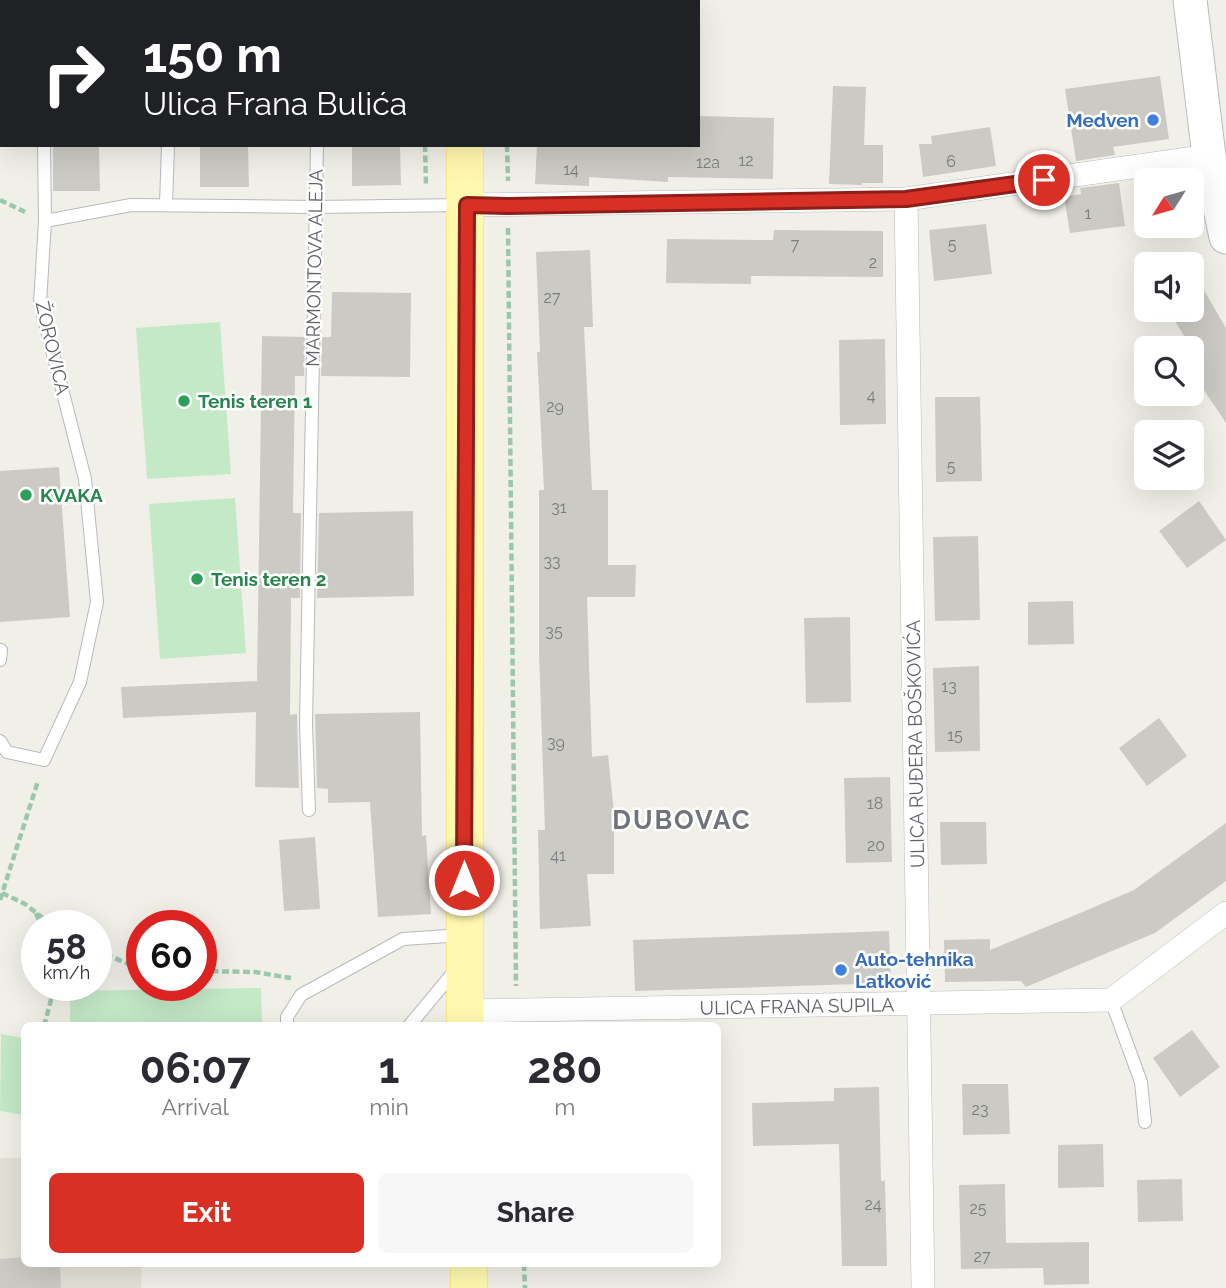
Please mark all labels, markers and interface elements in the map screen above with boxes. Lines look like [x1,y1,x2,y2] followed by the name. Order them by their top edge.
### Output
[143,26,282,83] text: 150 m
[28,28,119,119] icon: right
[143,85,407,122] text: Ulica Frana Bulića
[1066,109,1139,131] place label: Medven
[1145,112,1161,128] marker: Medven
[1014,150,1074,210] pin
[738,151,754,170] house number: 12
[946,152,956,171] house number: 6
[696,153,720,172] house number: 12a
[563,160,579,179] house number: 14
[1025,161,1063,199] icon: arrive
[1134,168,1204,238] north arrow
[1134,168,1204,490] map controls
[301,169,327,367] street label: MARMONTOVA ALEJA
[1085,204,1092,223] house number: 1
[791,235,800,254] house number: 7
[948,235,957,254] house number: 5
[1134,252,1204,322] button: sound
[869,253,877,272] house number: 2
[544,288,561,307] house number: 27
[32,299,74,397] street label: ŽOROVICA
[1134,336,1204,406] button: search
[867,386,876,405] house number: 4
[198,390,312,412] place label: Tenis teren 1
[176,393,192,409] marker: Tenis teren 1
[546,397,564,416] house number: 29
[1134,420,1204,490] button: layers
[947,457,956,476] house number: 5
[40,484,103,506] place label: KVAKA
[18,487,34,503] marker: KVAKA
[551,498,567,517] house number: 31
[543,552,561,571] house number: 33
[211,568,326,590] place label: Tenis teren 2
[189,571,205,587] marker: Tenis teren 2
[902,619,928,868] street label: ULICA RUĐERA BOŠKOVIĆA
[545,622,563,641] house number: 35
[941,677,957,696] house number: 13
[947,726,963,745] house number: 15
[547,733,565,752] house number: 39
[867,794,883,813] house number: 18
[612,805,752,835] district label: DUBOVAC
[867,836,885,855] house number: 20
[427,843,501,917] position arrow
[550,846,566,865] house number: 41
[126,910,217,1001] speed limit sign: 60
[46,926,87,967] text: 58
[855,948,974,992] place label: Auto-tehnika Latković
[43,962,90,983] text: km/h
[833,962,849,978] marker: Auto-tehnika Latković
[700,993,895,1019] street label: ULICA FRANA SUPILA
[140,1044,251,1093] text: 06:07
[379,1044,399,1093] text: 1
[528,1044,602,1093] text: 280
[161,1093,229,1120] text: Arrival
[369,1093,409,1120] text: min
[554,1093,576,1120] text: m
[972,1100,988,1119] house number: 23
[49,1173,364,1253] button: Exit
[378,1173,693,1253] button: Share
[864,1195,882,1214] house number: 24
[969,1199,987,1218] house number: 25
[974,1247,991,1266] house number: 27

